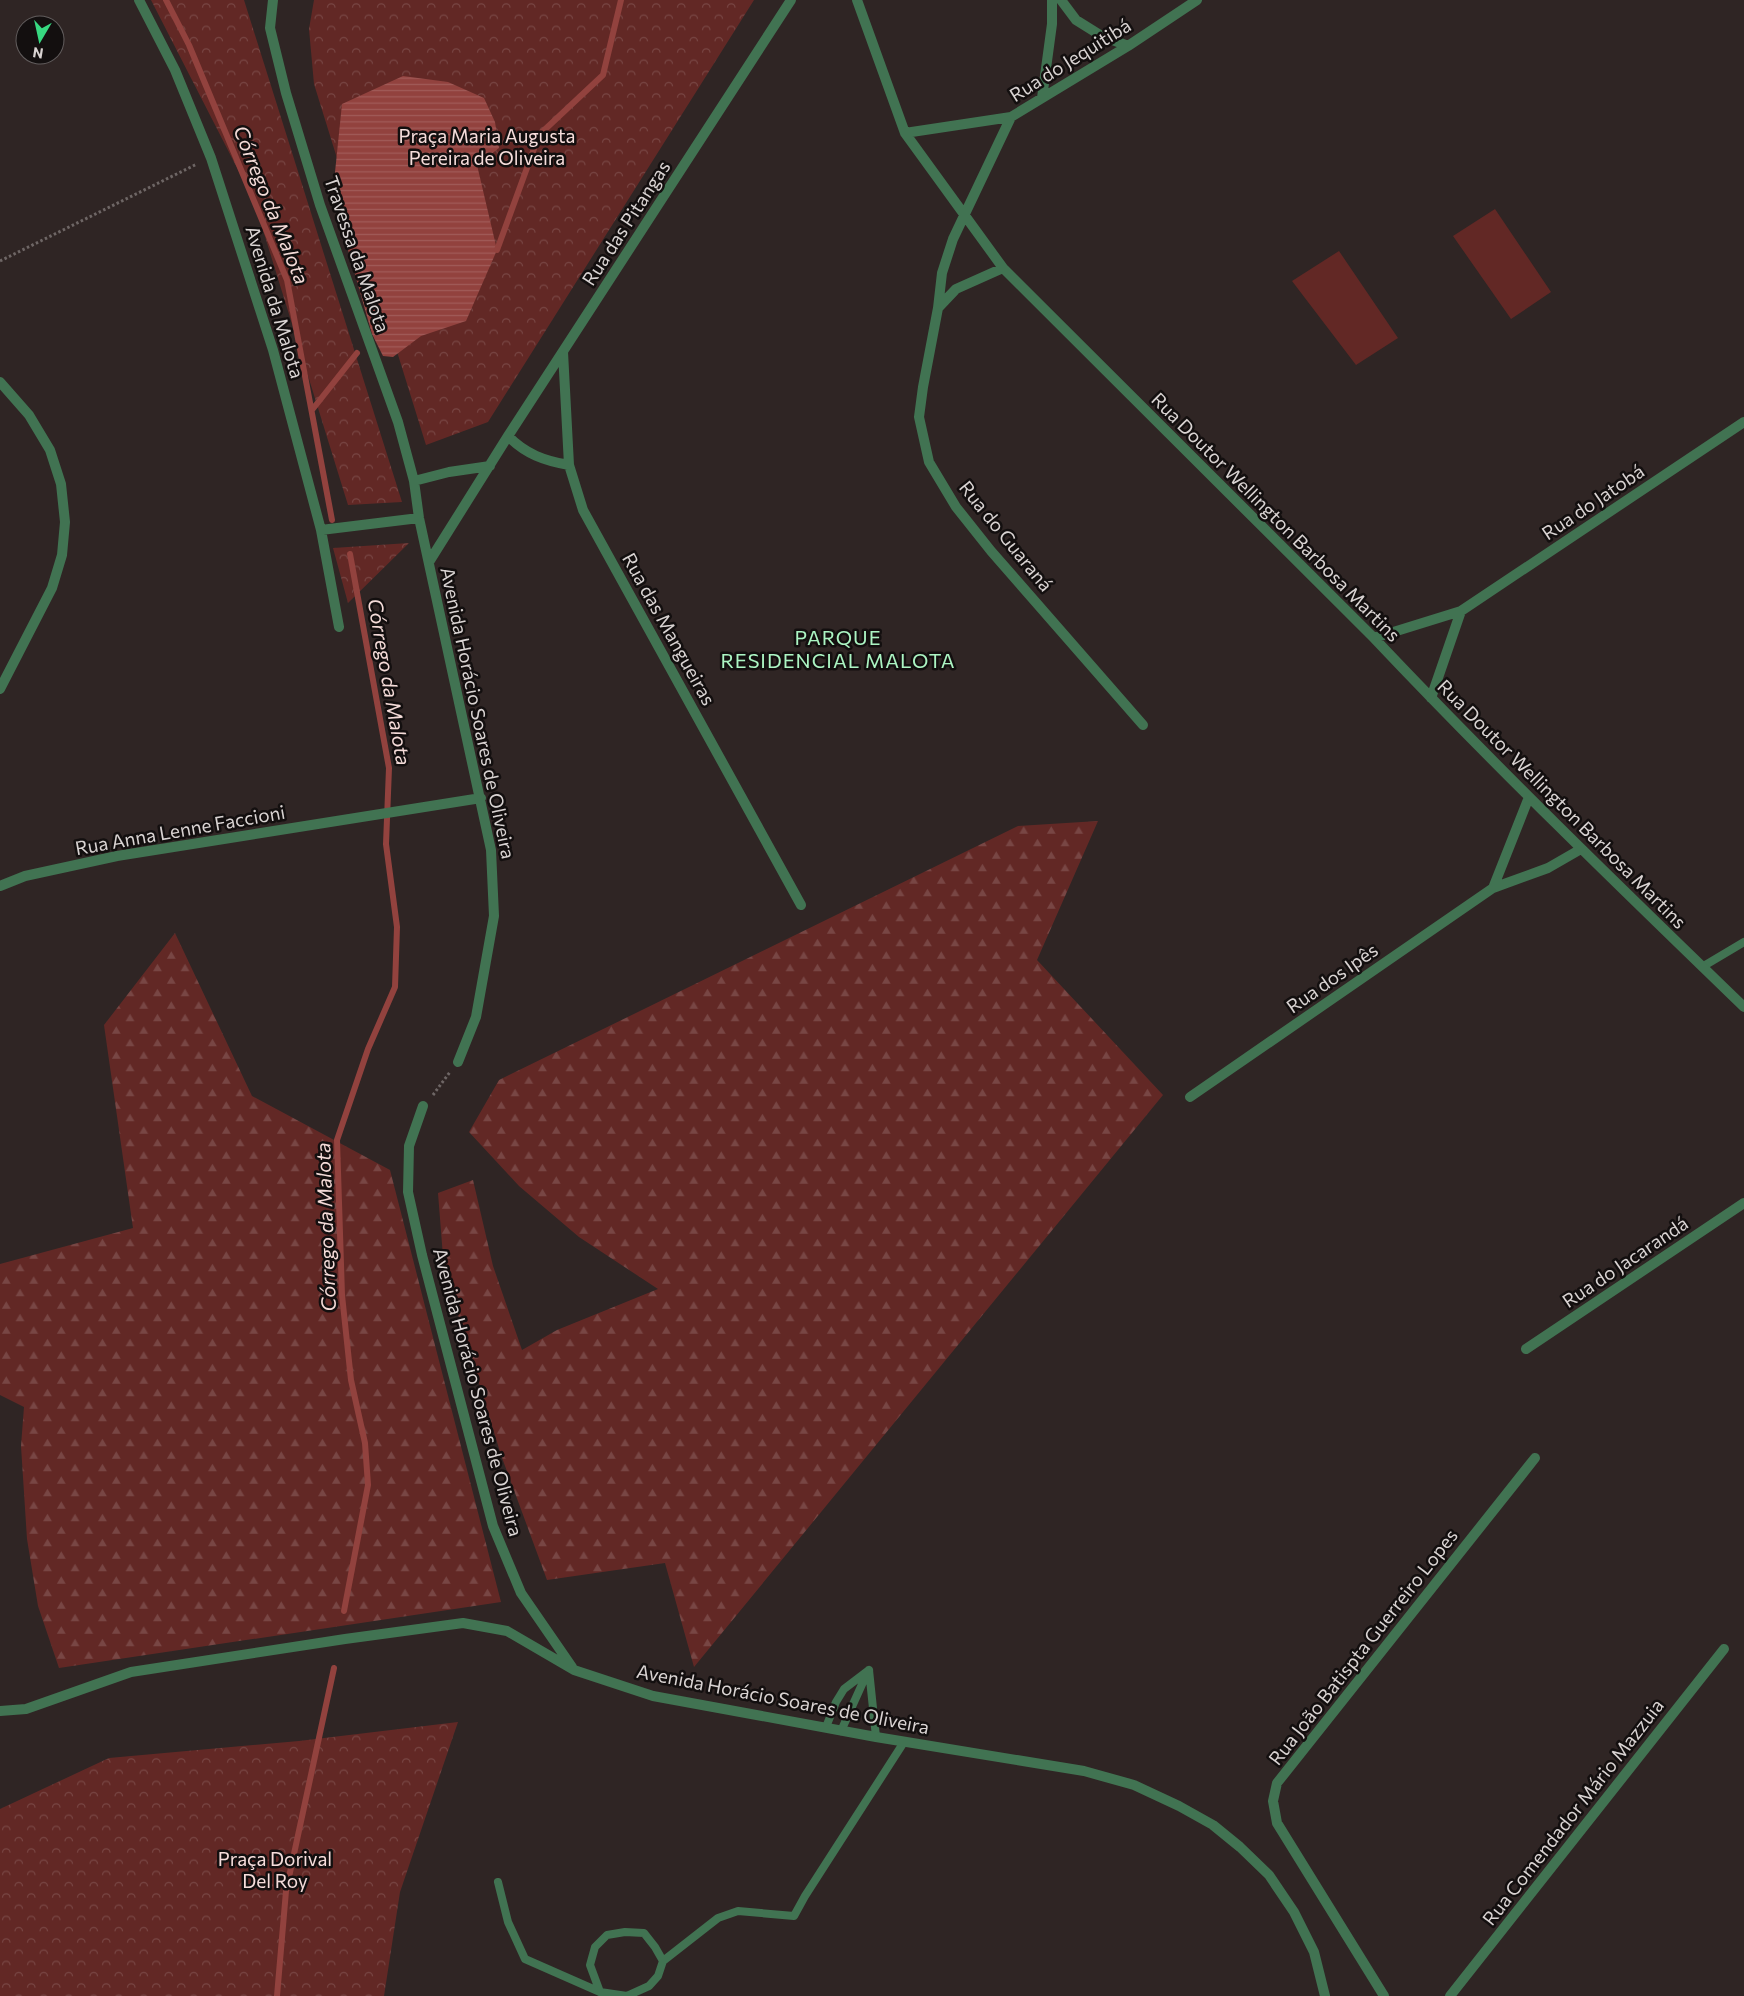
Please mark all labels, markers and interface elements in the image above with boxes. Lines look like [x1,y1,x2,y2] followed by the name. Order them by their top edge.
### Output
[1005,13,1135,106] street label: Rua do Jequitibá
[15,15,65,65] north arrow
[31,44,44,63] text: N
[229,122,315,287] water label: Córrego da Malota
[399,124,575,169] park label: Praça Maria Augusta Pereira de Oliveira
[577,156,674,289] street label: Rua das Pitangas
[320,172,395,335] street label: Travessa da Malota
[241,223,310,381] street label: Avenida da Malota
[1147,387,1406,646] street label: Rua Doutor Wellington Barbosa Martins
[1537,459,1648,544] street label: Rua do Jatobá
[955,476,1058,596] street label: Rua do Guaraná
[618,549,721,709] street label: Rua das Mangueiras
[436,565,521,861] street label: Avenida Horácio Soares de Oliveira
[364,597,416,767] water label: Córrego da Malota
[720,625,956,672] district label: PARQUE RESIDENCIAL MALOTA
[1433,674,1692,933] street label: Rua Doutor Wellington Barbosa Martins
[73,800,287,859] street label: Rua Anna Lenne Faccioni
[1282,938,1382,1018] street label: Rua dos Ipês
[310,1142,340,1312] water label: Córrego da Malota
[1558,1211,1692,1312] street label: Rua do Jacarandá
[429,1245,528,1539] street label: Avenida Horácio Soares de Oliveira
[1263,1524,1462,1769] street label: Rua João Batispta Guerreiro Lopes
[635,1659,931,1738] street label: Avenida Horácio Soares de Oliveira
[1477,1694,1668,1929] street label: Rua Comendador Mário Mazzuia
[218,1847,332,1892] park label: Praça Dorival Del Roy

